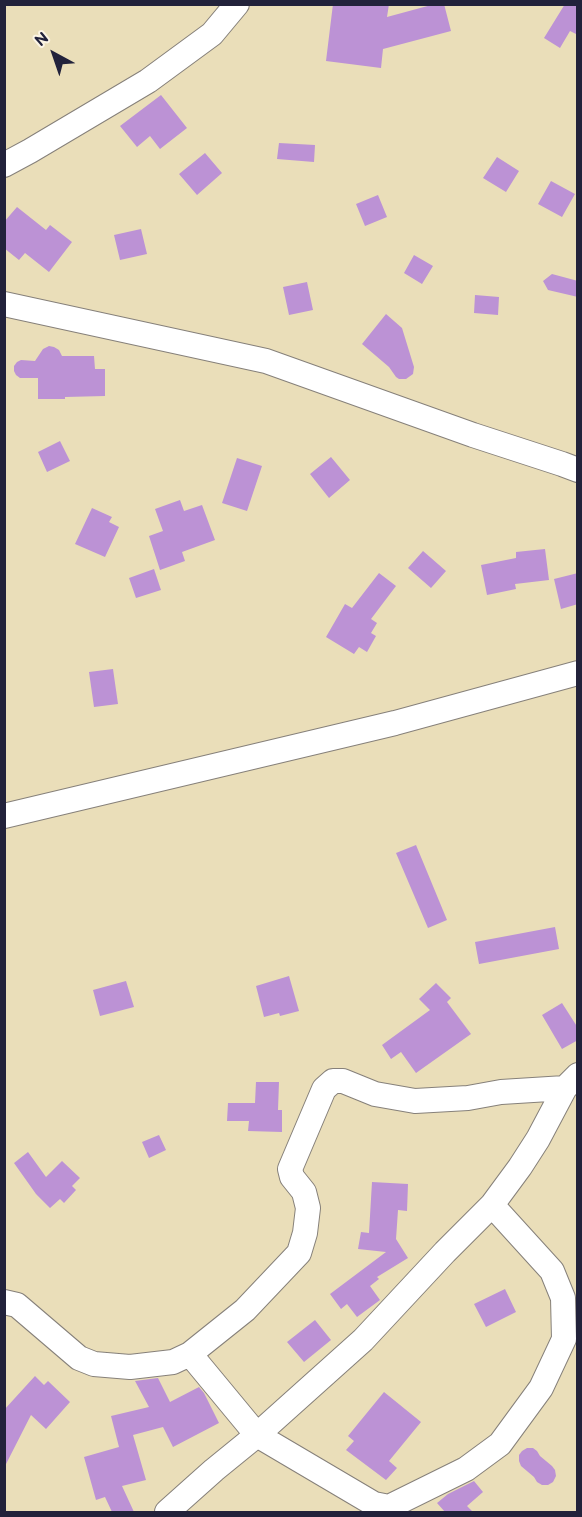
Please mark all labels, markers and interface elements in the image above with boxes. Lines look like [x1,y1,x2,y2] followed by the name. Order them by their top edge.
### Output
[24,24,84,84] north arrow
[31,29,53,51] text: N

